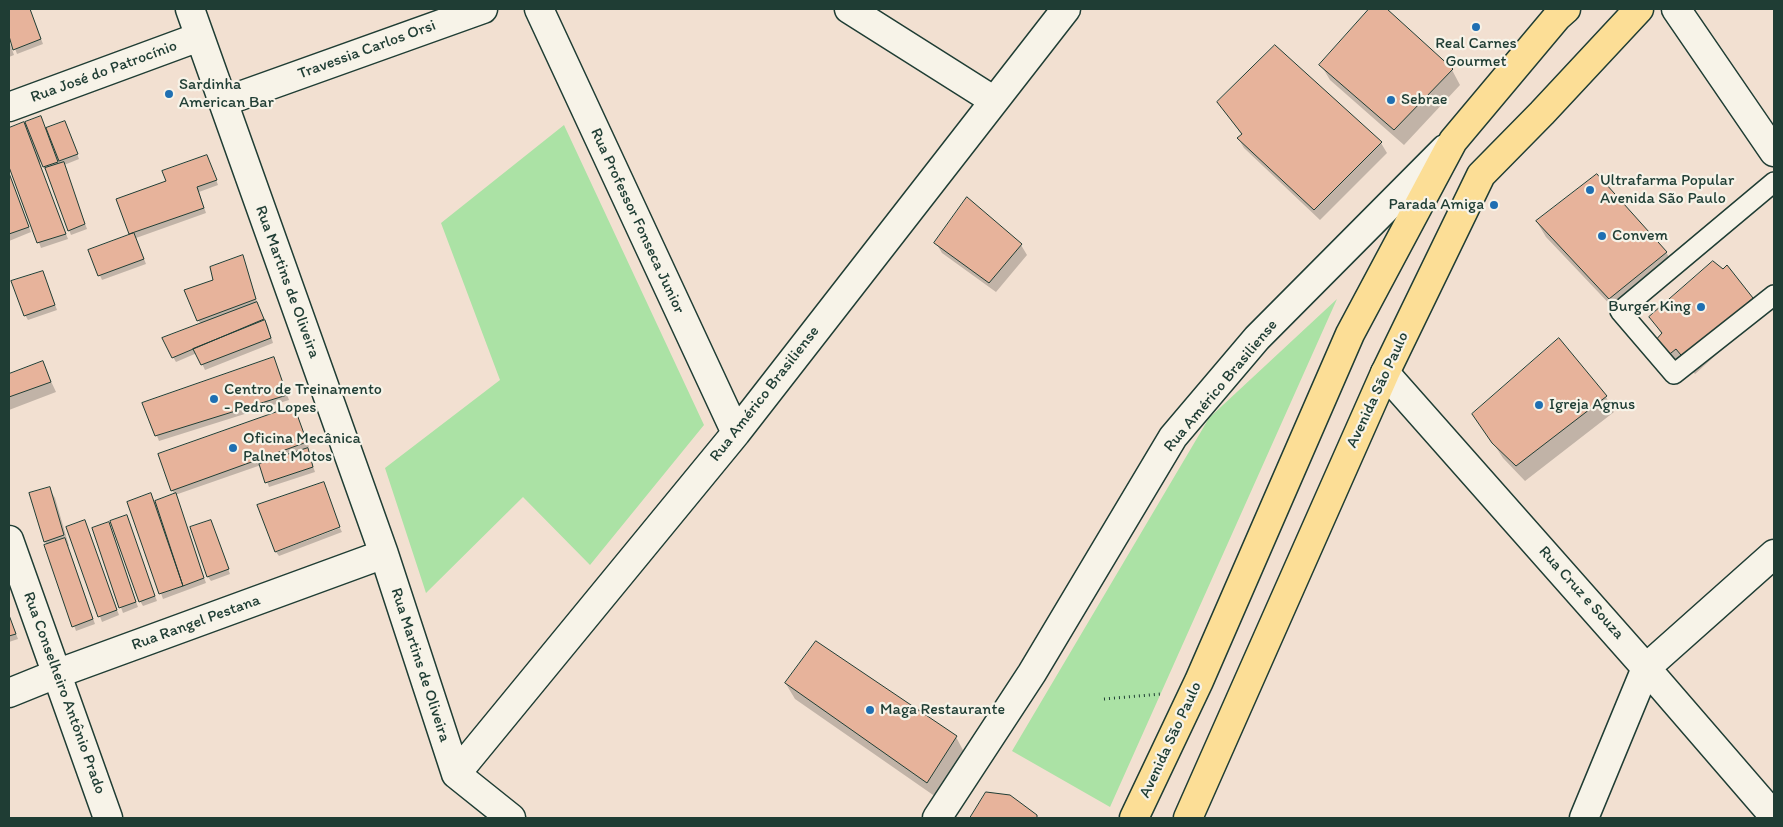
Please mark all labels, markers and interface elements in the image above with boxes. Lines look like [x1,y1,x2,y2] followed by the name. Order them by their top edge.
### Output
[295,16,439,84] street label: Travessia Carlos Orsi
[1470,21,1482,33] marker: Real Carnes Gourmet
[1435,34,1517,72] place label: Real Carnes Gourmet
[28,37,180,107] street label: Rua José do Patrocínio
[179,75,274,113] place label: Sardinha American Bar
[163,88,175,100] marker: Sardinha American Bar
[1401,90,1448,110] place label: Sebrae
[1385,94,1397,106] marker: Sebrae
[586,125,688,317] street label: Rua Professor Fonseca Junior
[1600,171,1734,209] place label: Ultrafarma Popular Avenida São Paulo
[1584,184,1596,196] marker: Ultrafarma Popular Avenida São Paulo
[1389,195,1484,215] place label: Parada Amiga
[1488,199,1500,211] marker: Parada Amiga
[250,203,324,361] street label: Rua Martins de Oliveira
[1612,226,1668,246] place label: Convem
[1596,230,1608,242] marker: Convem
[1608,297,1691,317] place label: Burger King
[1695,301,1707,313] marker: Burger King
[1160,316,1282,456] street label: Rua Américo Brasiliense
[706,322,824,466] street label: Rua Américo Brasiliense
[1343,329,1413,451] street label: Avenida São Paulo
[224,380,382,418] place label: Centro de Treinamento - Pedro Lopes
[208,393,220,405] marker: Centro de Treinamento - Pedro Lopes
[1549,395,1635,415] place label: Igreja Agnus
[1533,399,1545,411] marker: Igreja Agnus
[243,429,361,467] place label: Oficina Mecânica Palnet Motos
[227,442,239,454] marker: Oficina Mecânica Palnet Motos
[1534,542,1628,644] street label: Rua Cruz e Souza
[386,585,454,745] street label: Rua Martins de Oliveira
[18,589,110,797] street label: Rua Conselheiro Antônio Prado
[129,591,263,655] street label: Rua Rangel Pestana
[1136,679,1206,801] street label: Avenida São Paulo
[880,700,1005,720] place label: Maga Restaurante
[864,704,876,716] marker: Maga Restaurante

